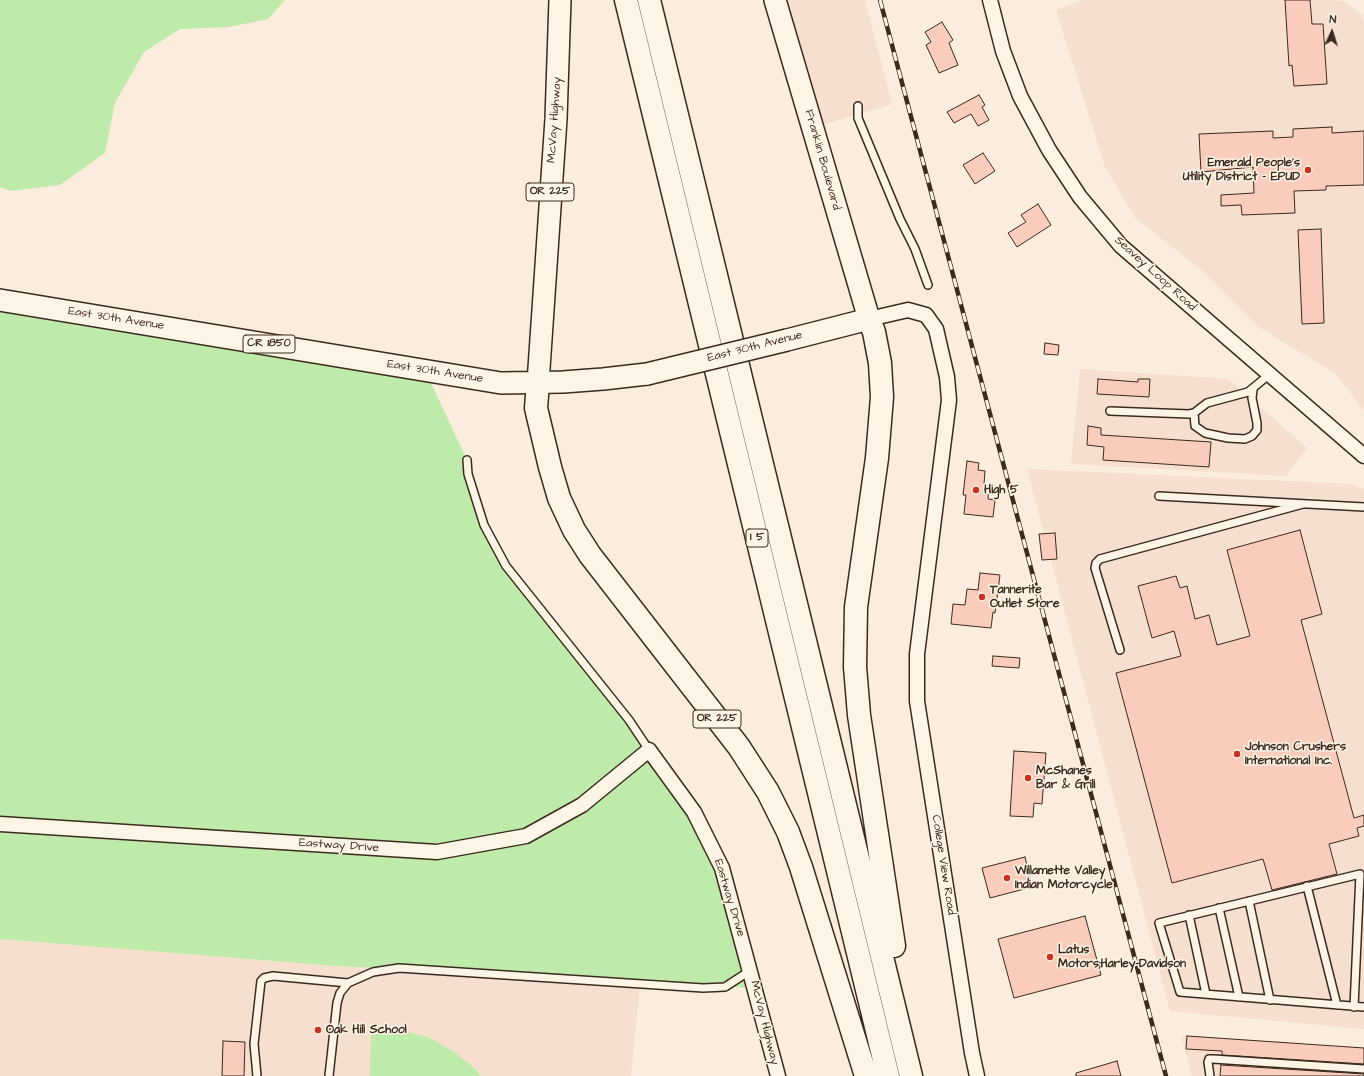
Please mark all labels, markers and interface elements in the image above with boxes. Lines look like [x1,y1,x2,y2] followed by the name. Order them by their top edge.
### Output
[1312,12,1352,52] north arrow
[1329,12,1337,27] text: N
[545,77,565,163] street label: McVay Highway
[801,108,843,212] street label: Franklin Boulevard
[1183,156,1300,184] place label: Emerald People's Utility District - EPUD
[1303,165,1313,175] marker: Emerald People's Utility District - EPUD
[526,183,574,201] road number: OR 225
[1111,233,1199,315] street label: Seavey Loop Road
[67,304,165,334] street label: East 30th Avenue
[706,328,804,366] street label: East 30th Avenue
[243,335,295,353] road number: CR 1850
[386,357,484,387] street label: East 30th Avenue
[984,483,1019,497] place label: High 5
[971,485,981,495] marker: High 5
[746,529,768,547] road number: I 5
[990,583,1059,611] place label: Tannerite Outlet Store
[977,592,987,602] marker: Tannerite Outlet Store
[693,710,741,728] road number: OR 225
[1245,740,1346,768] place label: Johnson Crushers International Inc.
[1232,749,1242,759] marker: Johnson Crushers International Inc.
[1036,764,1095,792] place label: McShanes Bar & Grill
[1023,773,1033,783] marker: McShanes Bar & Grill
[928,814,958,916] street label: College View Road
[298,836,380,856] street label: Eastway Drive
[710,858,748,938] street label: Eastway Drive
[1015,864,1113,892] place label: Willamette Valley Indian Motorcycle
[1002,873,1012,883] marker: Willamette Valley Indian Motorcycle
[1058,943,1186,971] place label: Latus Motors;Harley-Davidson
[1045,952,1055,962] marker: Latus Motors;Harley-Davidson
[747,979,781,1067] street label: McVay Highway
[326,1023,407,1037] place label: Oak Hill School
[313,1025,323,1035] marker: Oak Hill School

